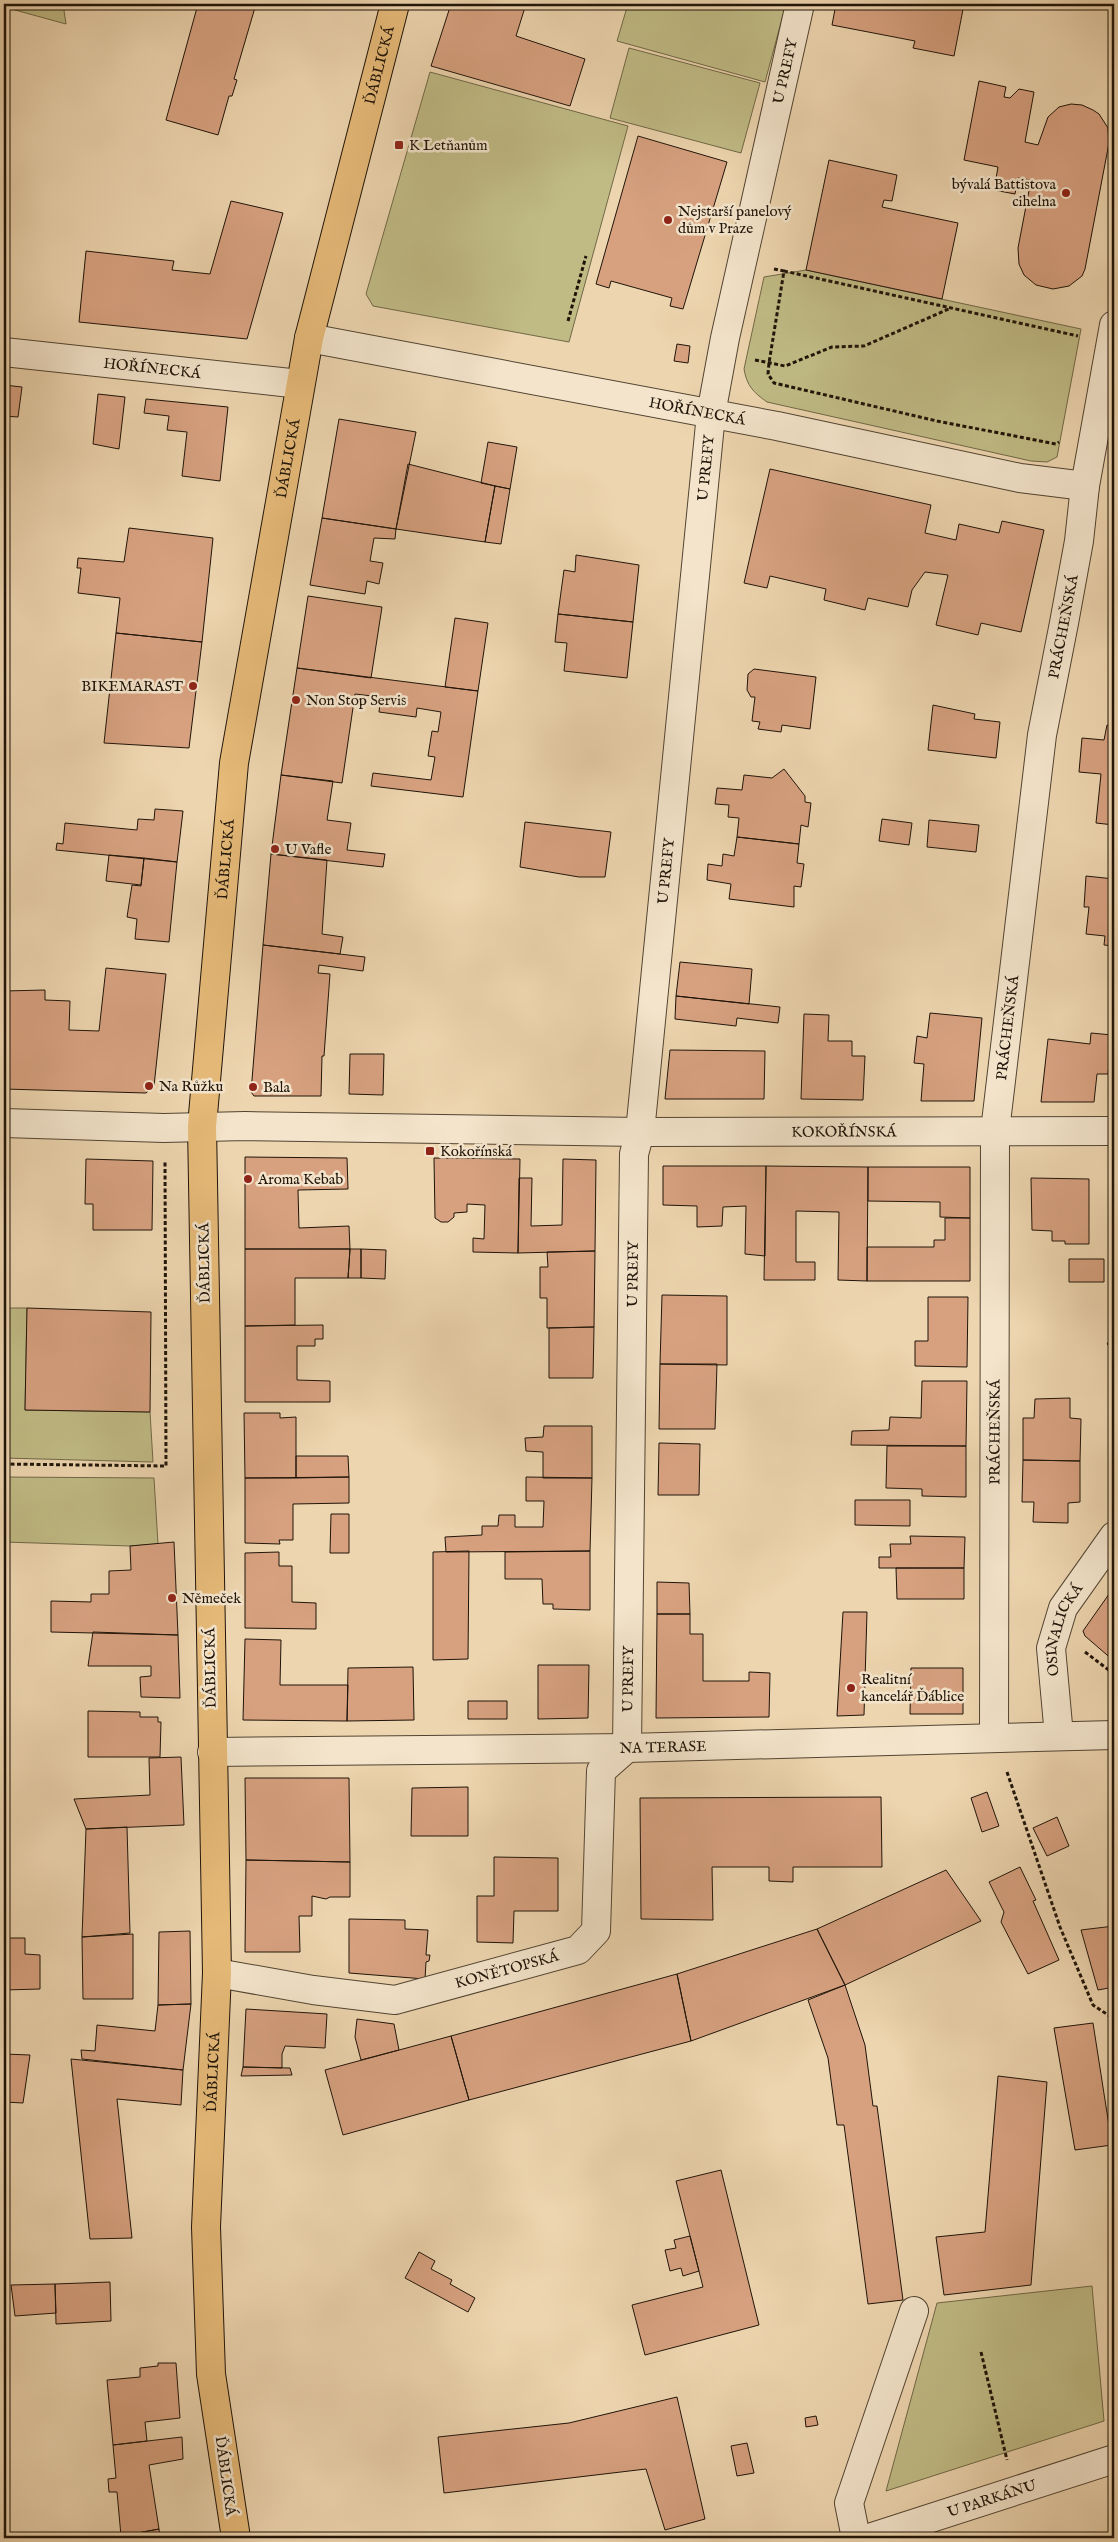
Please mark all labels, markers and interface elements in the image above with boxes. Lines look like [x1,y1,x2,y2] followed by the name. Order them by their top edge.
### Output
[360,23,399,107] street label: ĎÁBLICKÁ
[769,36,802,106] street label: U PREFY
[409,136,488,155] place label: K Letňanům
[393,139,405,151] marker: K Letňanům
[952,175,1057,211] place label: bývalá Battistova cihelna
[1060,187,1072,199] marker: bývalá Battistova cihelna
[678,202,792,238] place label: Nejstarší panelový dům v Praze
[662,214,674,226] marker: Nejstarší panelový dům v Praze
[102,354,203,383] street label: HOŘÍNECKÁ
[647,393,748,430] street label: HOŘÍNECKÁ
[272,416,305,500] street label: ĎÁBLICKÁ
[693,433,719,502] street label: U PREFY
[1044,572,1083,681] street label: PRÁCHEŇSKÁ
[81,677,183,696] place label: BIKEMARAST
[187,680,199,692] marker: BIKEMARAST
[306,691,406,710] place label: Non Stop Servis
[290,694,302,706] marker: Non Stop Servis
[213,818,239,900] street label: ĎÁBLICKÁ
[654,837,679,905] street label: U PREFY
[285,840,331,859] place label: U Vafle
[269,843,281,855] marker: U Vafle
[992,973,1024,1081] street label: PRÁCHEŇSKÁ
[159,1077,223,1096] place label: Na Růžku
[263,1078,291,1097] place label: Bala
[143,1080,155,1092] marker: Na Růžku
[247,1081,259,1093] marker: Bala
[791,1122,897,1142] street label: KOKOŘÍNSKÁ
[440,1142,513,1161] place label: Kokořínská
[424,1145,436,1157] marker: Kokořínská
[257,1170,343,1189] place label: Aroma Kebab
[242,1173,254,1185] marker: Aroma Kebab
[194,1222,215,1303] street label: ĎÁBLICKÁ
[623,1240,643,1307] street label: U PREFY
[985,1378,1005,1485] street label: PRÁCHEŇSKÁ
[1042,1579,1088,1677] street label: OSINALICKÁ
[182,1589,242,1608] place label: Němeček
[166,1592,178,1604] marker: Němeček
[200,1627,221,1708] street label: ĎÁBLICKÁ
[618,1645,638,1712] street label: U PREFY
[861,1670,964,1706] place label: Realitní kancelář Ďáblice
[845,1682,857,1694] marker: Realitní kancelář Ďáblice
[619,1737,707,1758] street label: NA TERASE
[453,1946,562,1993] street label: KONĚTOPSKÁ
[202,2031,224,2113] street label: ĎÁBLICKÁ
[210,2435,241,2518] street label: ĎÁBLICKÁ
[945,2476,1039,2522] street label: U PARKÁNU

